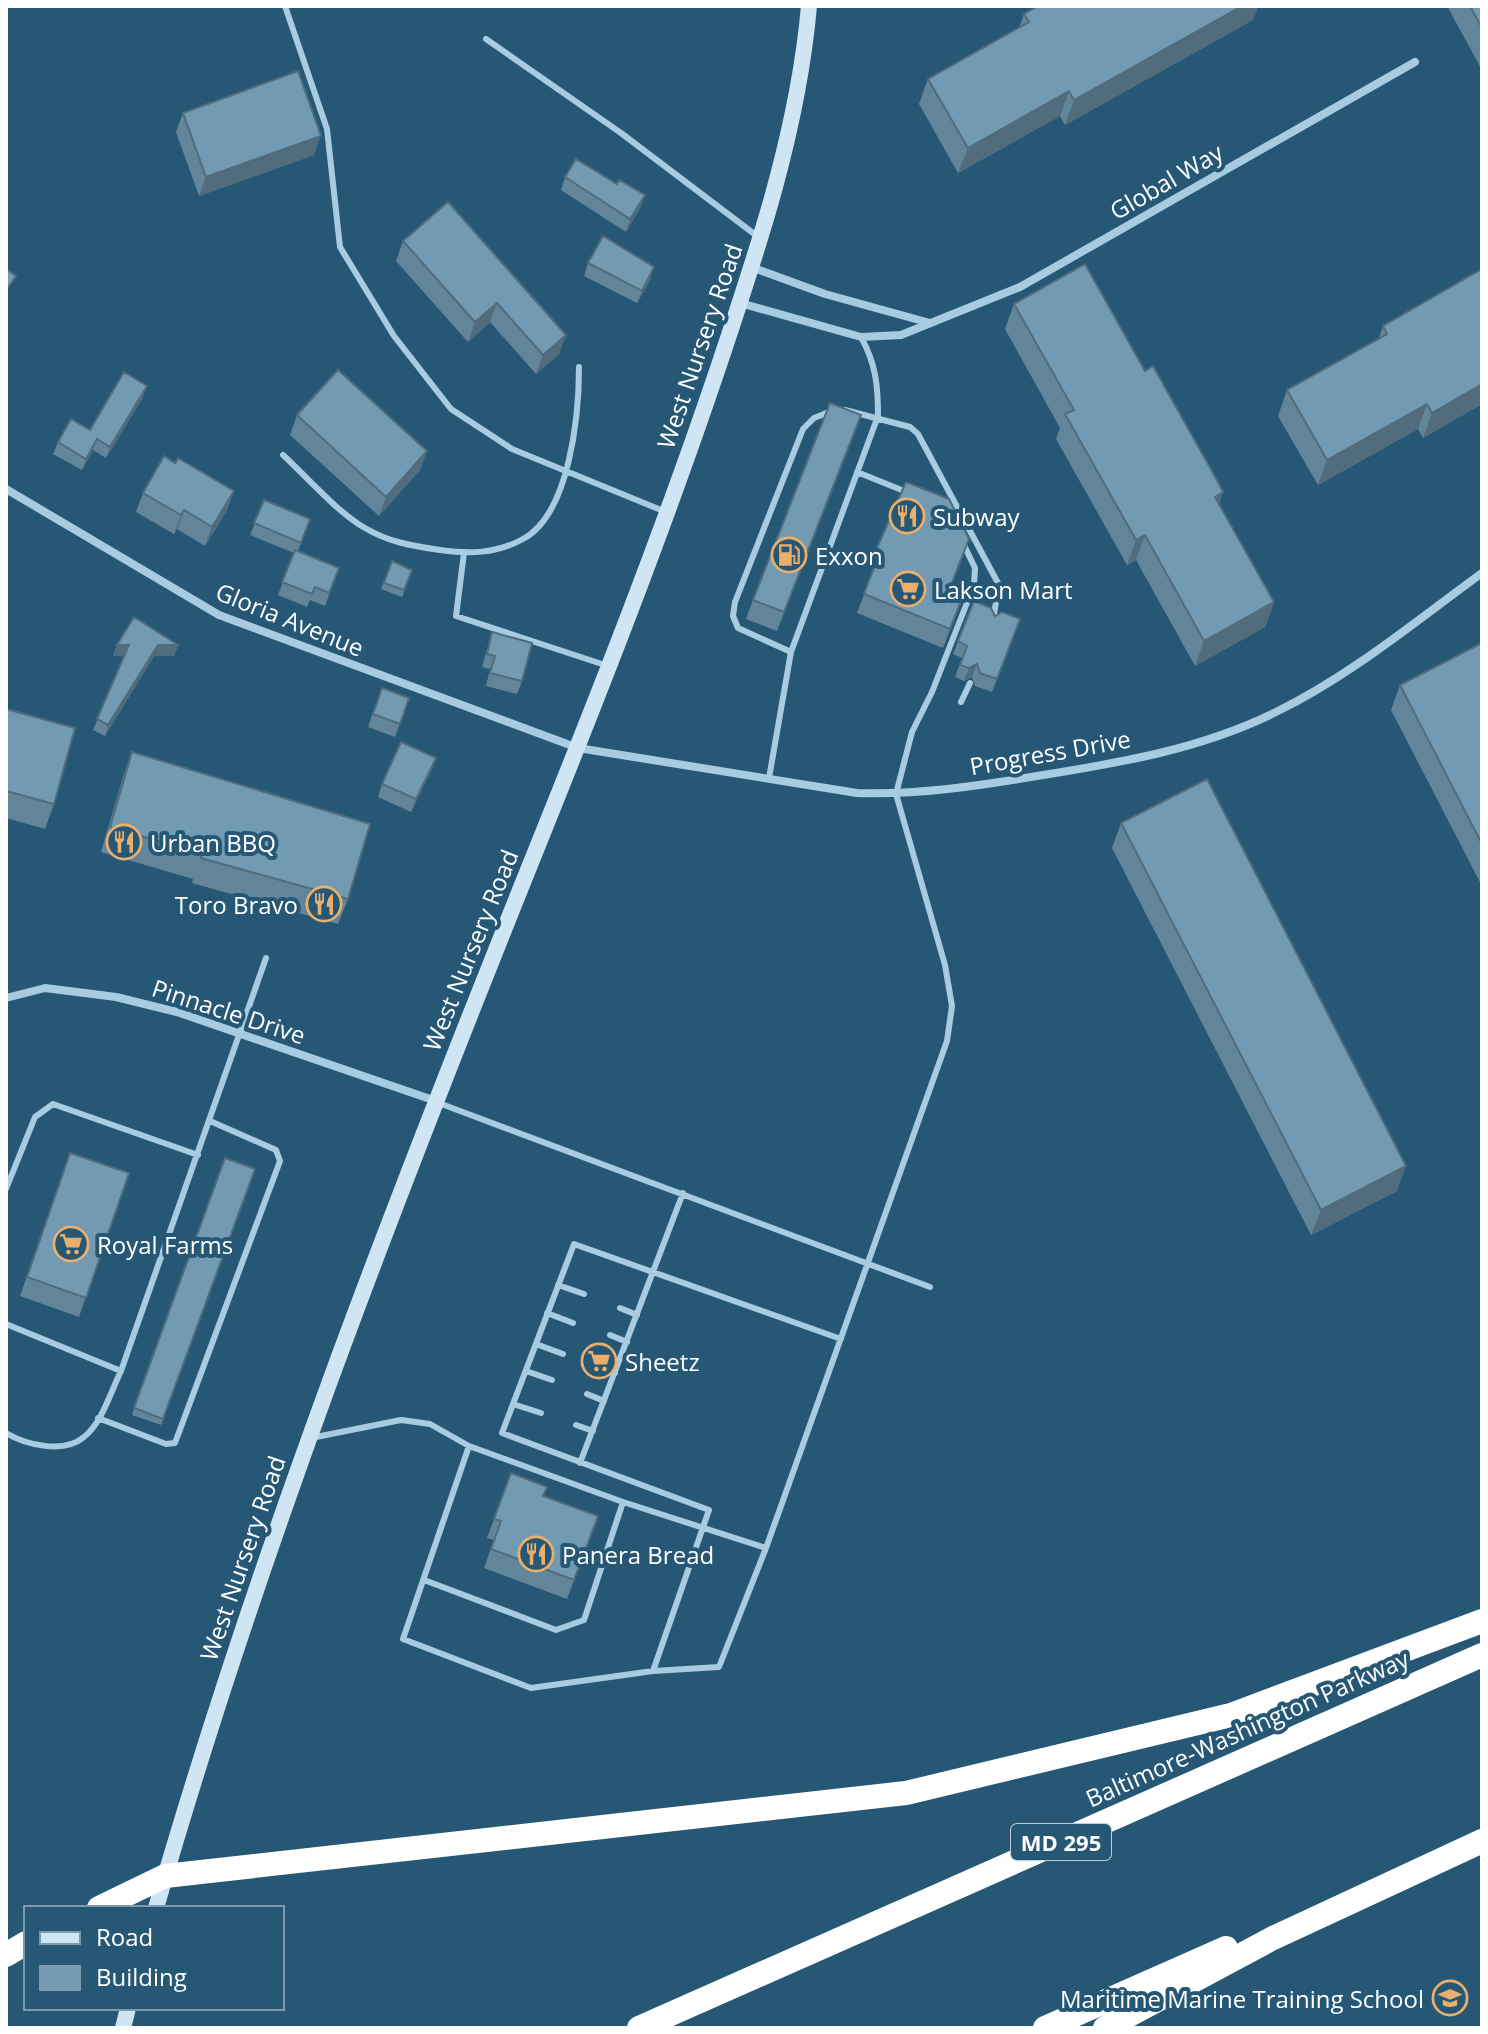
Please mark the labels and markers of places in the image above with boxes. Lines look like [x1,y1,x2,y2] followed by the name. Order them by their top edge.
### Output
[888,497,926,535] restaurant icon: Subway
[933,500,1020,533] place label: Subway
[770,536,808,574] fuel station icon: Exxon
[815,539,883,572] place label: Exxon
[889,570,927,608] supermarket icon: Lakson Mart
[934,573,1073,606] place label: Lakson Mart
[105,823,143,861] restaurant icon: Urban BBQ
[150,826,276,859] place label: Urban BBQ
[305,885,343,923] restaurant icon: Toro Bravo
[175,888,298,921] place label: Toro Bravo
[52,1225,90,1263] supermarket icon: Royal Farms
[97,1228,233,1261] place label: Royal Farms
[580,1342,618,1380] supermarket icon: Sheetz
[625,1345,700,1378] place label: Sheetz
[517,1535,555,1573] restaurant icon: Panera Bread
[562,1538,714,1571] place label: Panera Bread
[1431,1979,1469,2017] school or university icon: Maritime Marine Training School
[1060,1982,1424,2015] place label: Maritime Marine Training School

